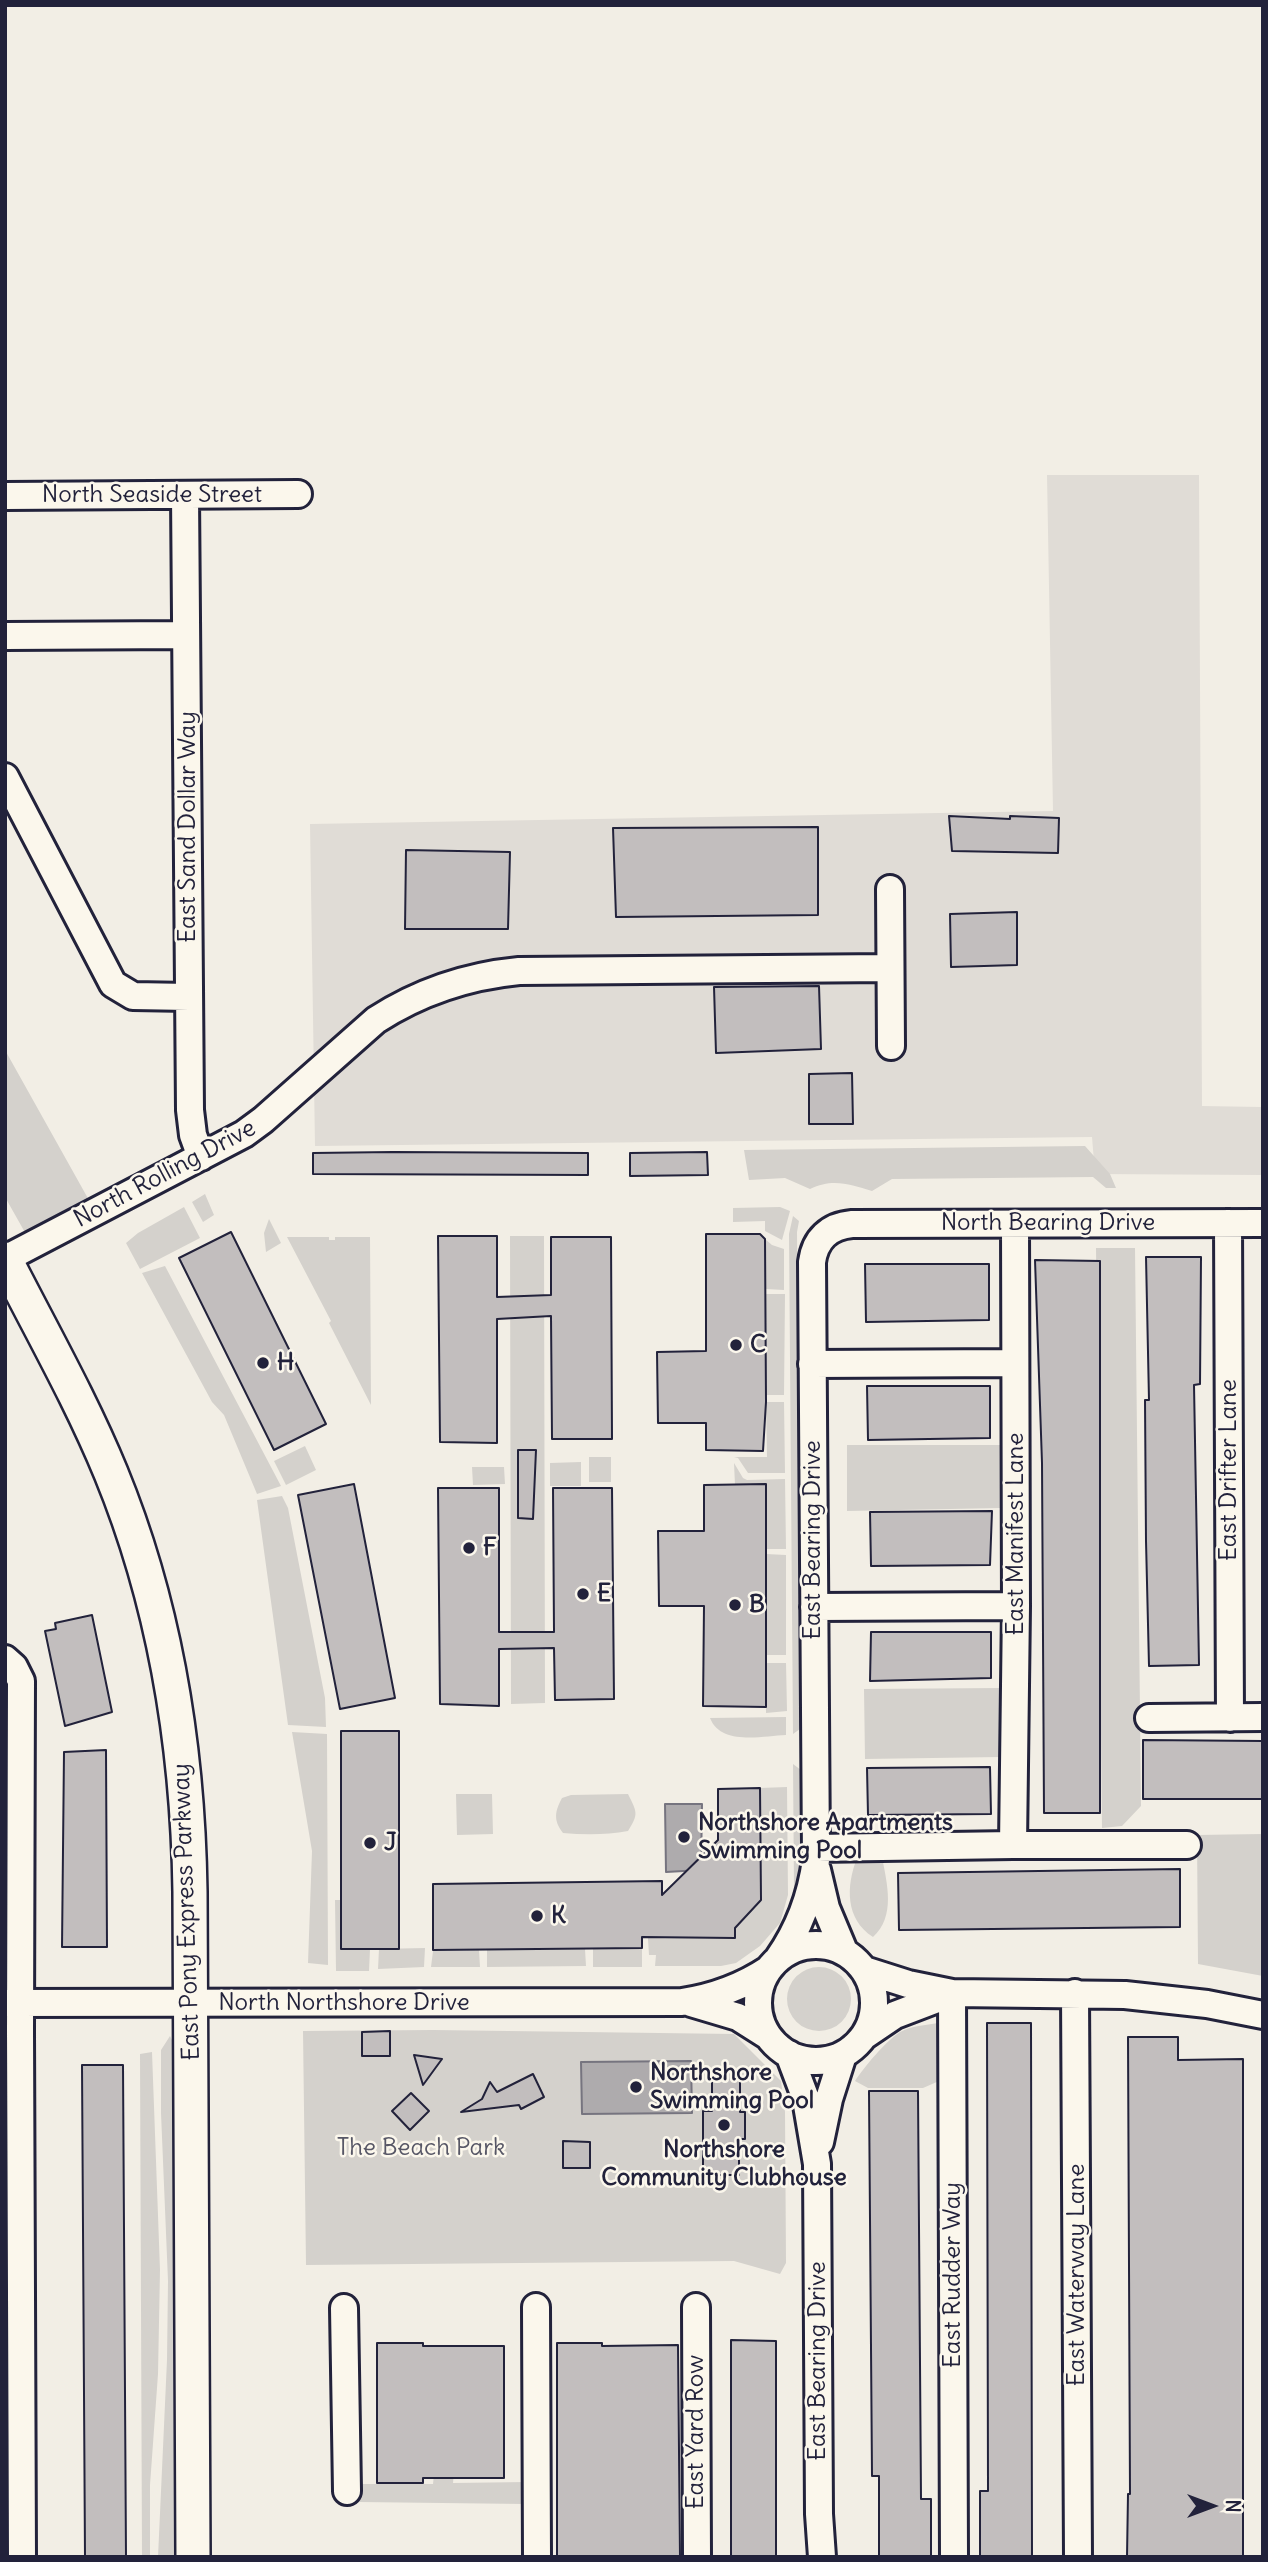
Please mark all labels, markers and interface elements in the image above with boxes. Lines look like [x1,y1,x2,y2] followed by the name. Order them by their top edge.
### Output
[42,481,262,509] street label: North Seaside Street
[174,711,202,943] street label: East Sand Dollar Way
[69,1114,261,1234] street label: North Rolling Drive
[941,1209,1155,1237] street label: North Bearing Drive
[750,1331,766,1359] place label: C
[728,1337,744,1353] marker: C
[277,1349,294,1377] place label: H
[255,1355,271,1371] marker: H
[1215,1379,1243,1561] street label: East Drifter Lane
[1002,1433,1030,1635] street label: East Manifest Lane
[799,1440,827,1640] street label: East Bearing Drive
[483,1534,497,1562] place label: F
[461,1540,477,1556] marker: F
[597,1580,611,1608] place label: E
[575,1586,591,1602] marker: E
[749,1591,765,1619] place label: B
[727,1597,743,1613] marker: B
[167,1763,207,2061] street label: East Pony Express Parkway
[698,1809,953,1865] place label: Northshore Apartments Swimming Pool
[384,1829,397,1857] place label: J
[676,1829,692,1845] marker: Northshore Apartments Swimming Pool
[362,1835,378,1851] marker: J
[551,1902,566,1930] place label: K
[529,1908,545,1924] marker: K
[218,1989,470,2017] street label: North Northshore Drive
[650,2059,814,2115] place label: Northshore Swimming Pool
[628,2079,644,2095] marker: Northshore Swimming Pool
[716,2117,732,2133] marker: Northshore Community Clubhouse
[337,2134,505,2162] park label: The Beach Park
[601,2136,847,2192] place label: Northshore Community Clubhouse
[1063,2164,1091,2386] street label: East Waterway Lane
[939,2182,967,2368] street label: East Rudder Way
[804,2261,832,2461] street label: East Bearing Drive
[682,2355,710,2509] street label: East Yard Row
[1177,2471,1247,2541] north arrow
[1221,2499,1245,2513] text: N

